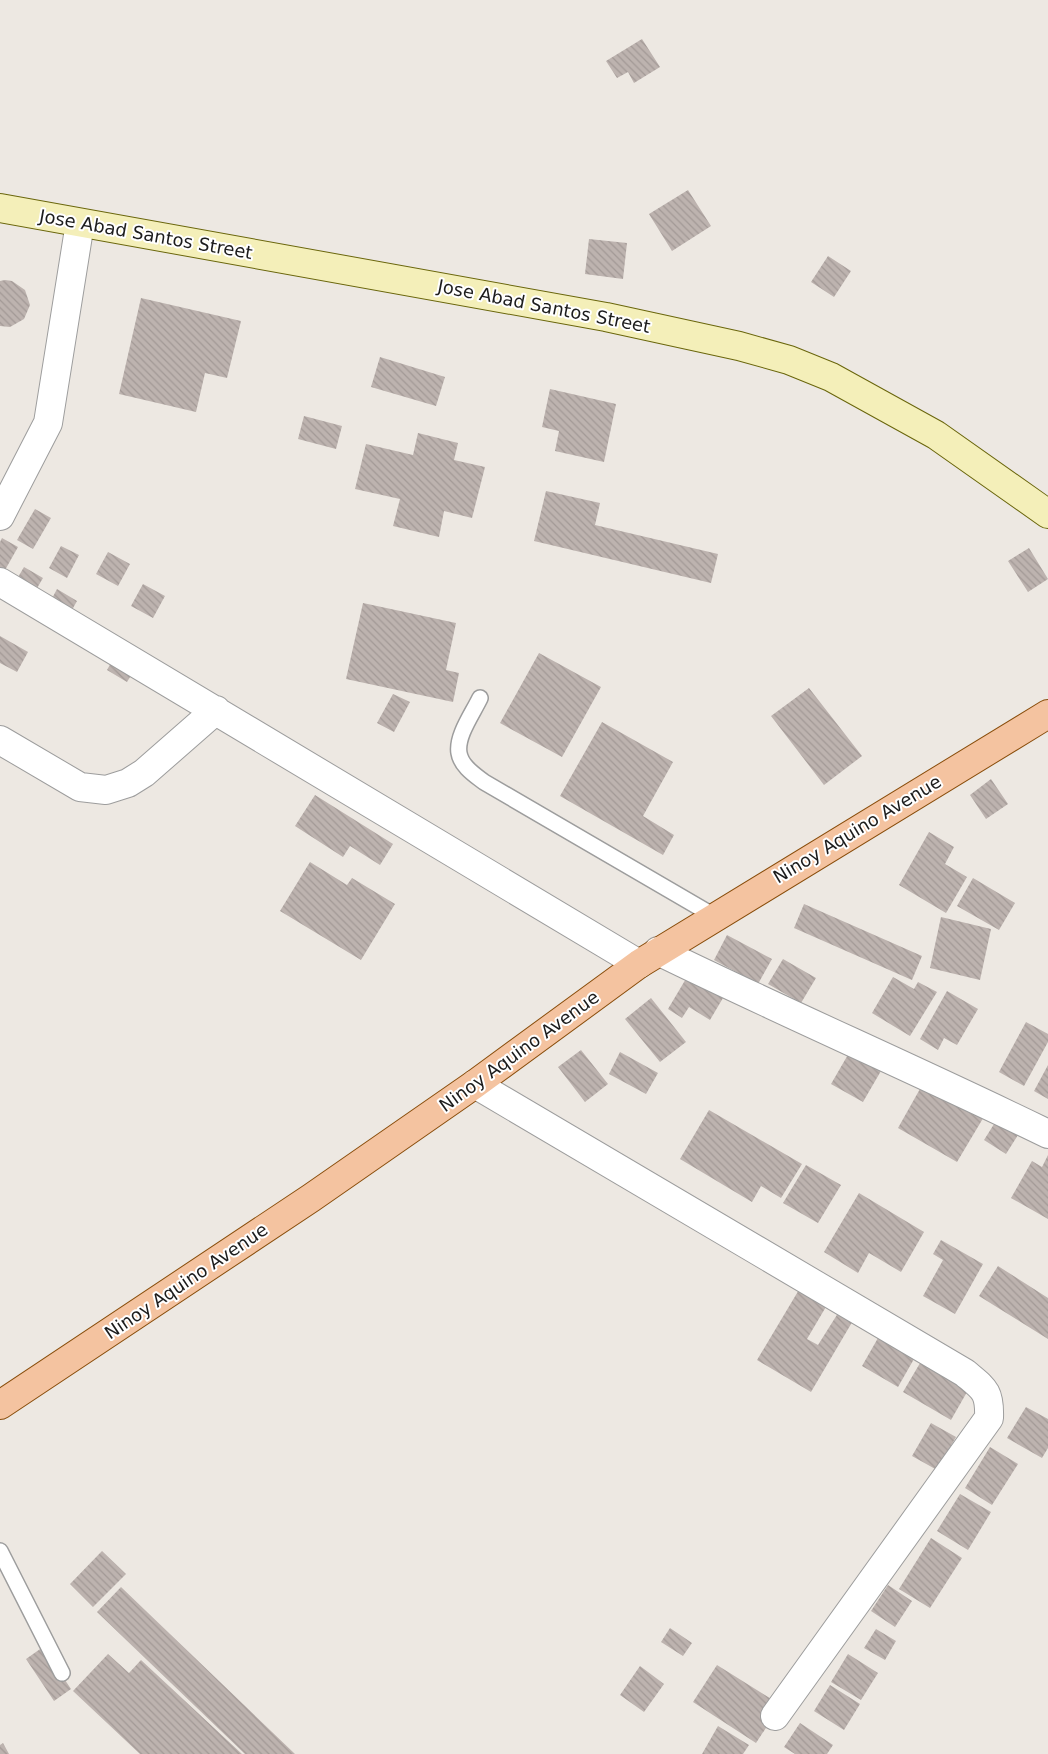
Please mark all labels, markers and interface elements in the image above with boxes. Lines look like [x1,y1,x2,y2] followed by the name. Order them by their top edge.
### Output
[37,205,254,263] street label: Jose Abad Santos Street
[435,275,652,337] street label: Jose Abad Santos Street
[769,771,945,887] street label: Ninoy Aquino Avenue
[435,986,603,1116] street label: Ninoy Aquino Avenue
[100,1219,272,1343] street label: Ninoy Aquino Avenue

